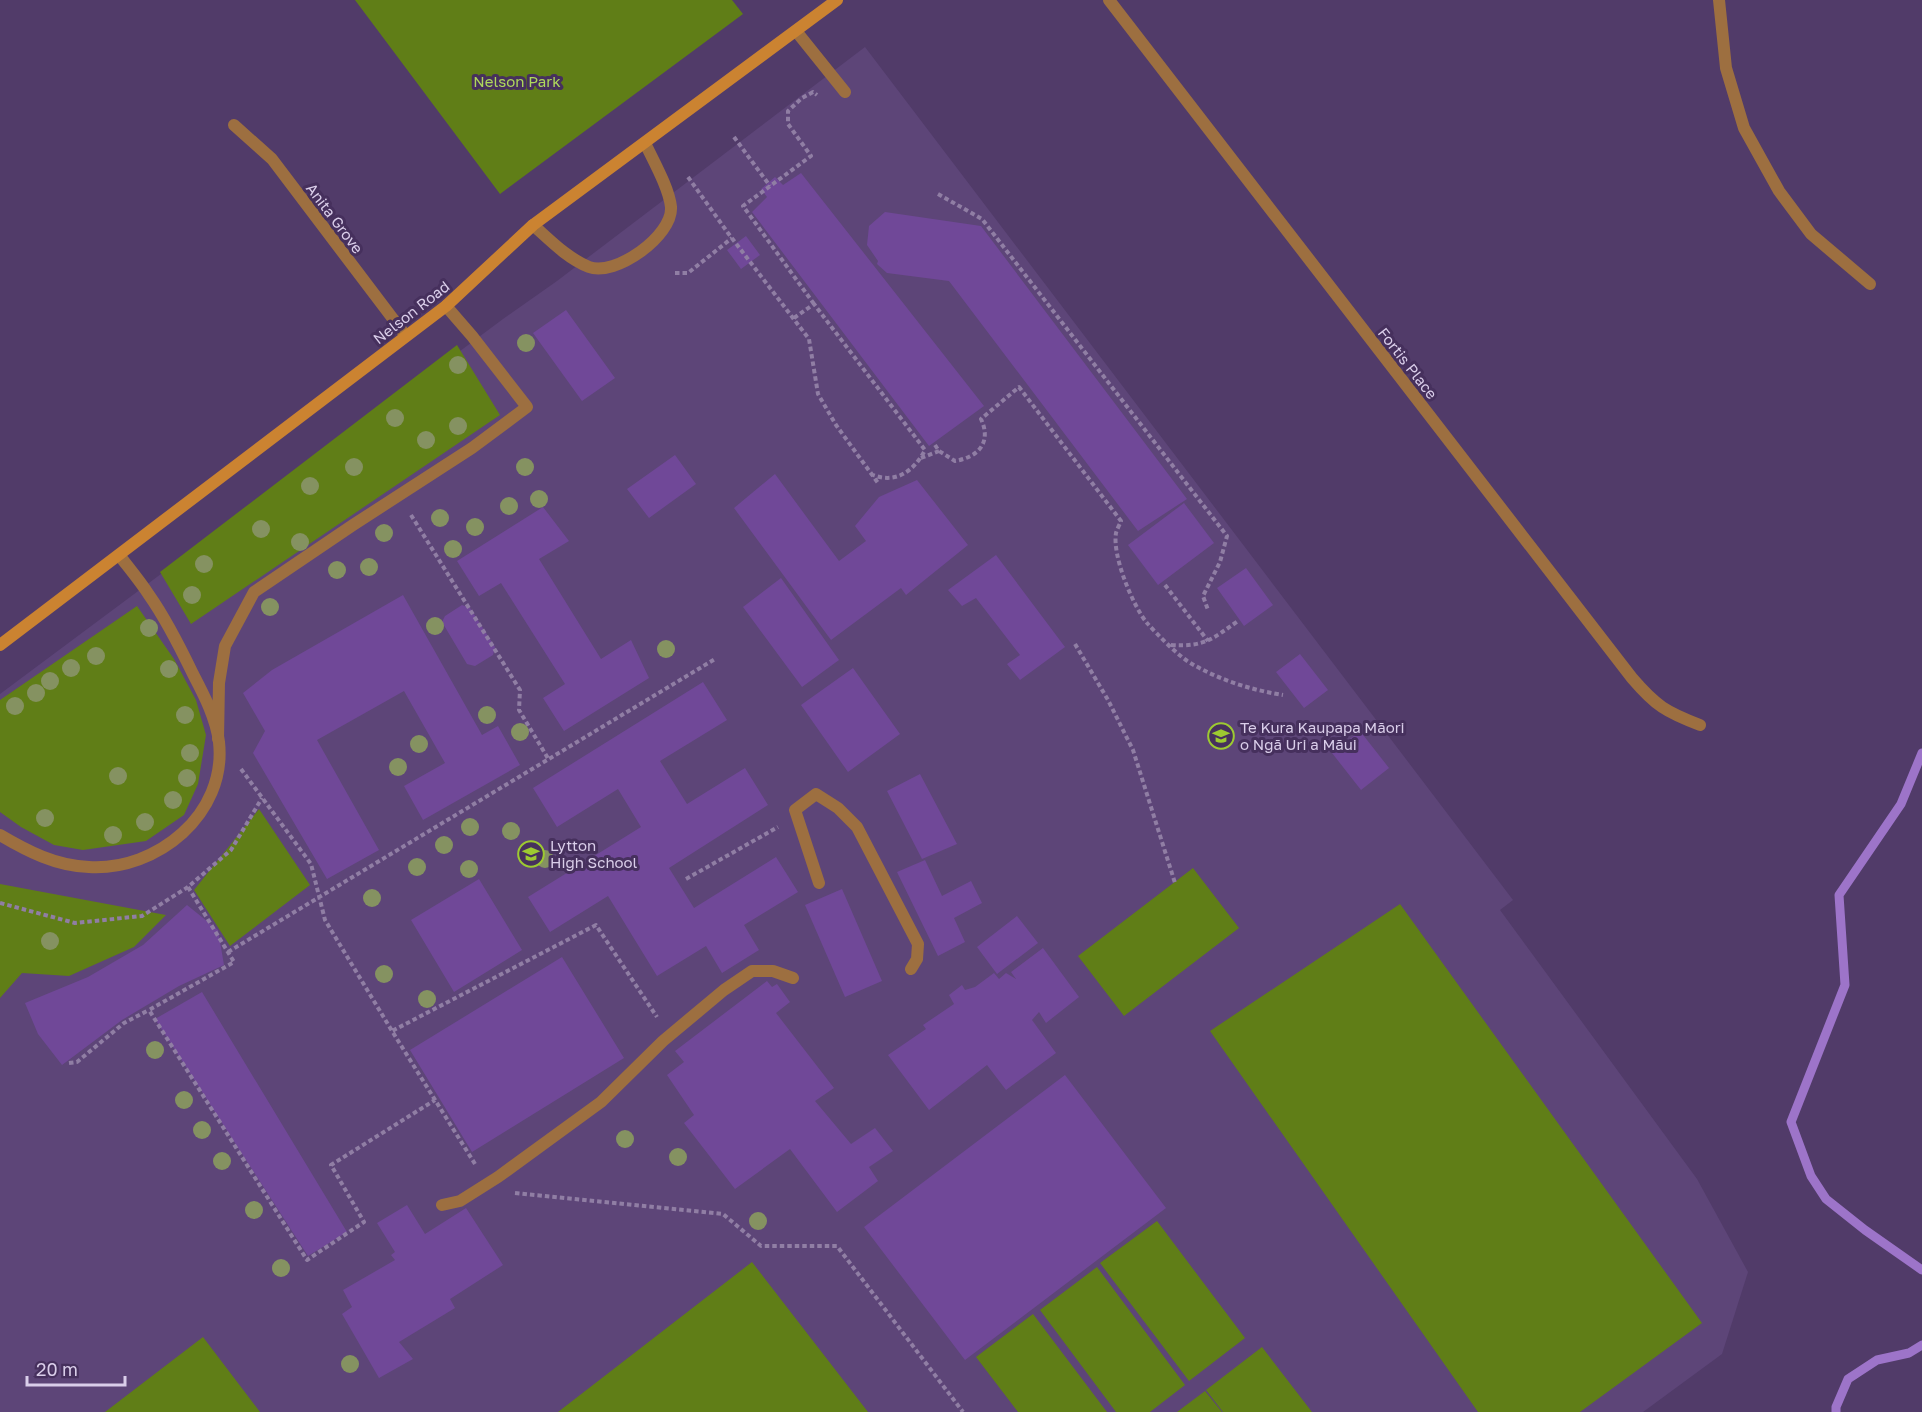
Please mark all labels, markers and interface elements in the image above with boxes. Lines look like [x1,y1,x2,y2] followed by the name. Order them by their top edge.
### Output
[473,72,561,90] park label: Nelson Park
[303,179,367,257] street label: Anita Grove
[369,277,453,347] street label: Nelson Road
[1375,324,1442,403] street label: Fortis Place
[1240,718,1405,753] place label: Te Kura Kaupapa Māori o Ngā Uri a Māui
[1206,721,1236,751] school or university icon: Te Kura Kaupapa Māori o Ngā Uri a Māui
[550,836,638,871] place label: Lytton High School
[516,839,546,869] school or university icon: Lytton High School
[27,1349,124,1387] scale bar
[36,1358,78,1380] text: 20 m

